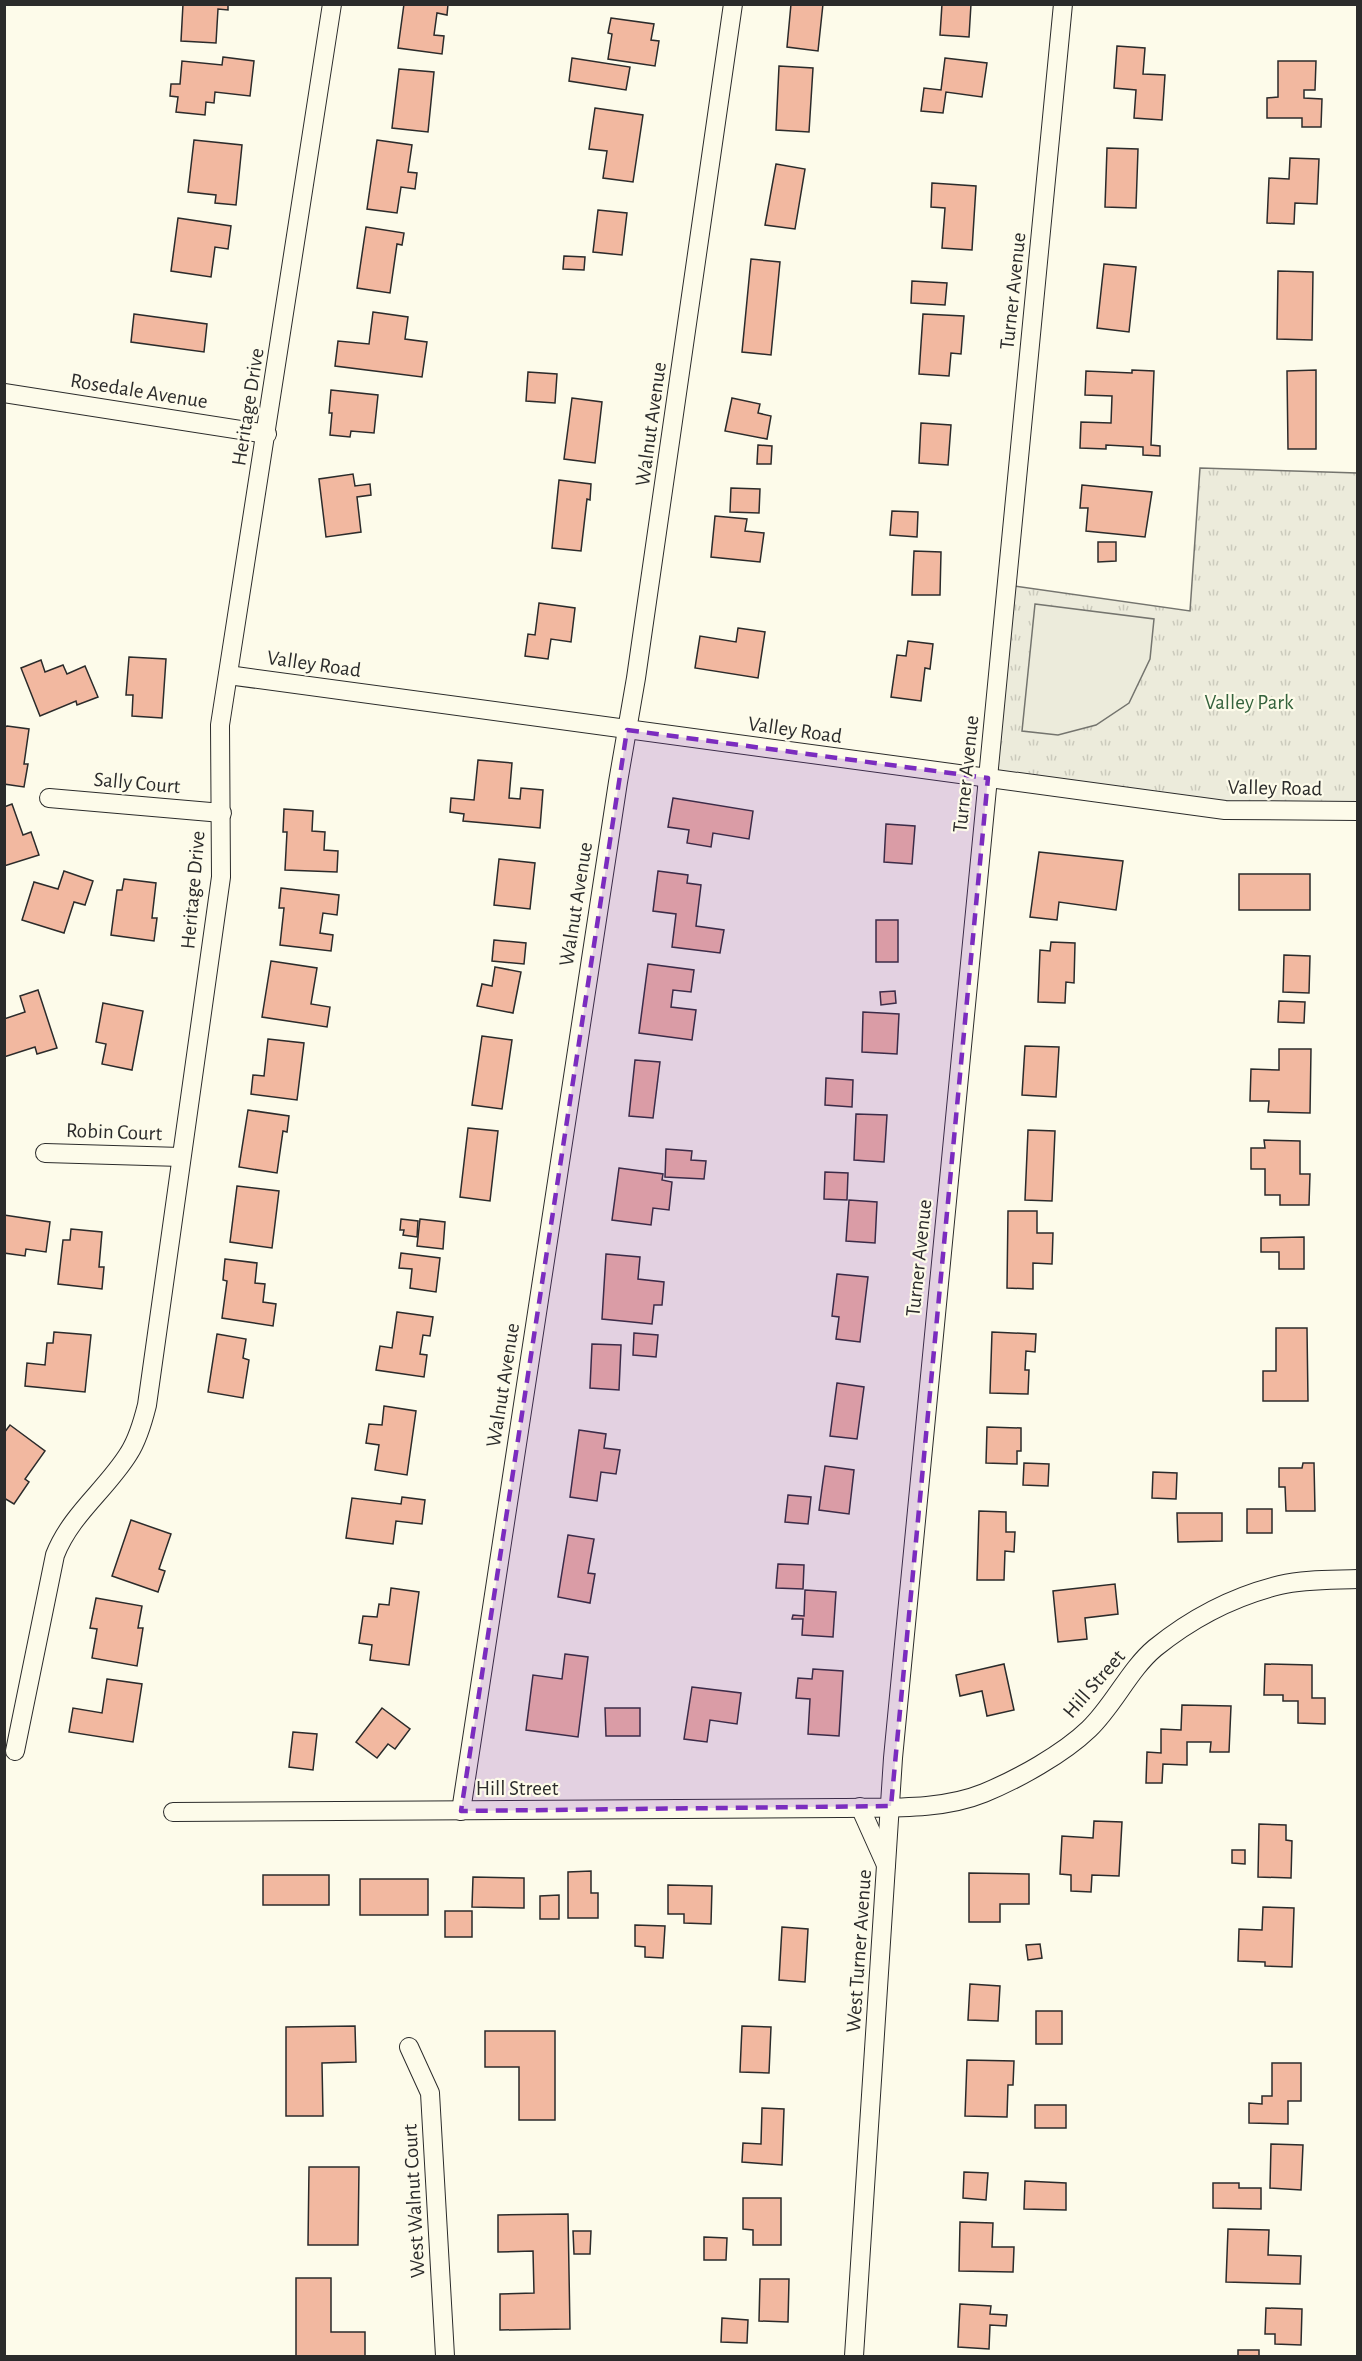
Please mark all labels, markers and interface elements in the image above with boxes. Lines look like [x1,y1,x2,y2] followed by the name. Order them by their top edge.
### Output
[996,231,1030,351] street label: Turner Avenue
[228,347,268,467] street label: Heritage Drive
[632,360,670,488] street label: Walnut Avenue
[69,370,209,412] street label: Rosedale Avenue
[266,647,362,681] street label: Valley Road
[1204,692,1294,713] park label: Valley Park
[747,713,843,747] street label: Valley Road
[949,714,983,834] street label: Turner Avenue
[93,769,181,797] street label: Sally Court
[1227,777,1323,799] street label: Valley Road
[177,830,209,950] street label: Heritage Drive
[556,840,596,968] street label: Walnut Avenue
[66,1120,163,1144] street label: Robin Court
[902,1198,936,1318] street label: Turner Avenue
[483,1321,523,1449] street label: Walnut Avenue
[1059,1646,1129,1722] street label: Hill Street
[476,1778,559,1799] street label: Hill Street
[843,1869,875,2033] street label: West Turner Avenue
[399,2123,429,2279] street label: West Walnut Court

